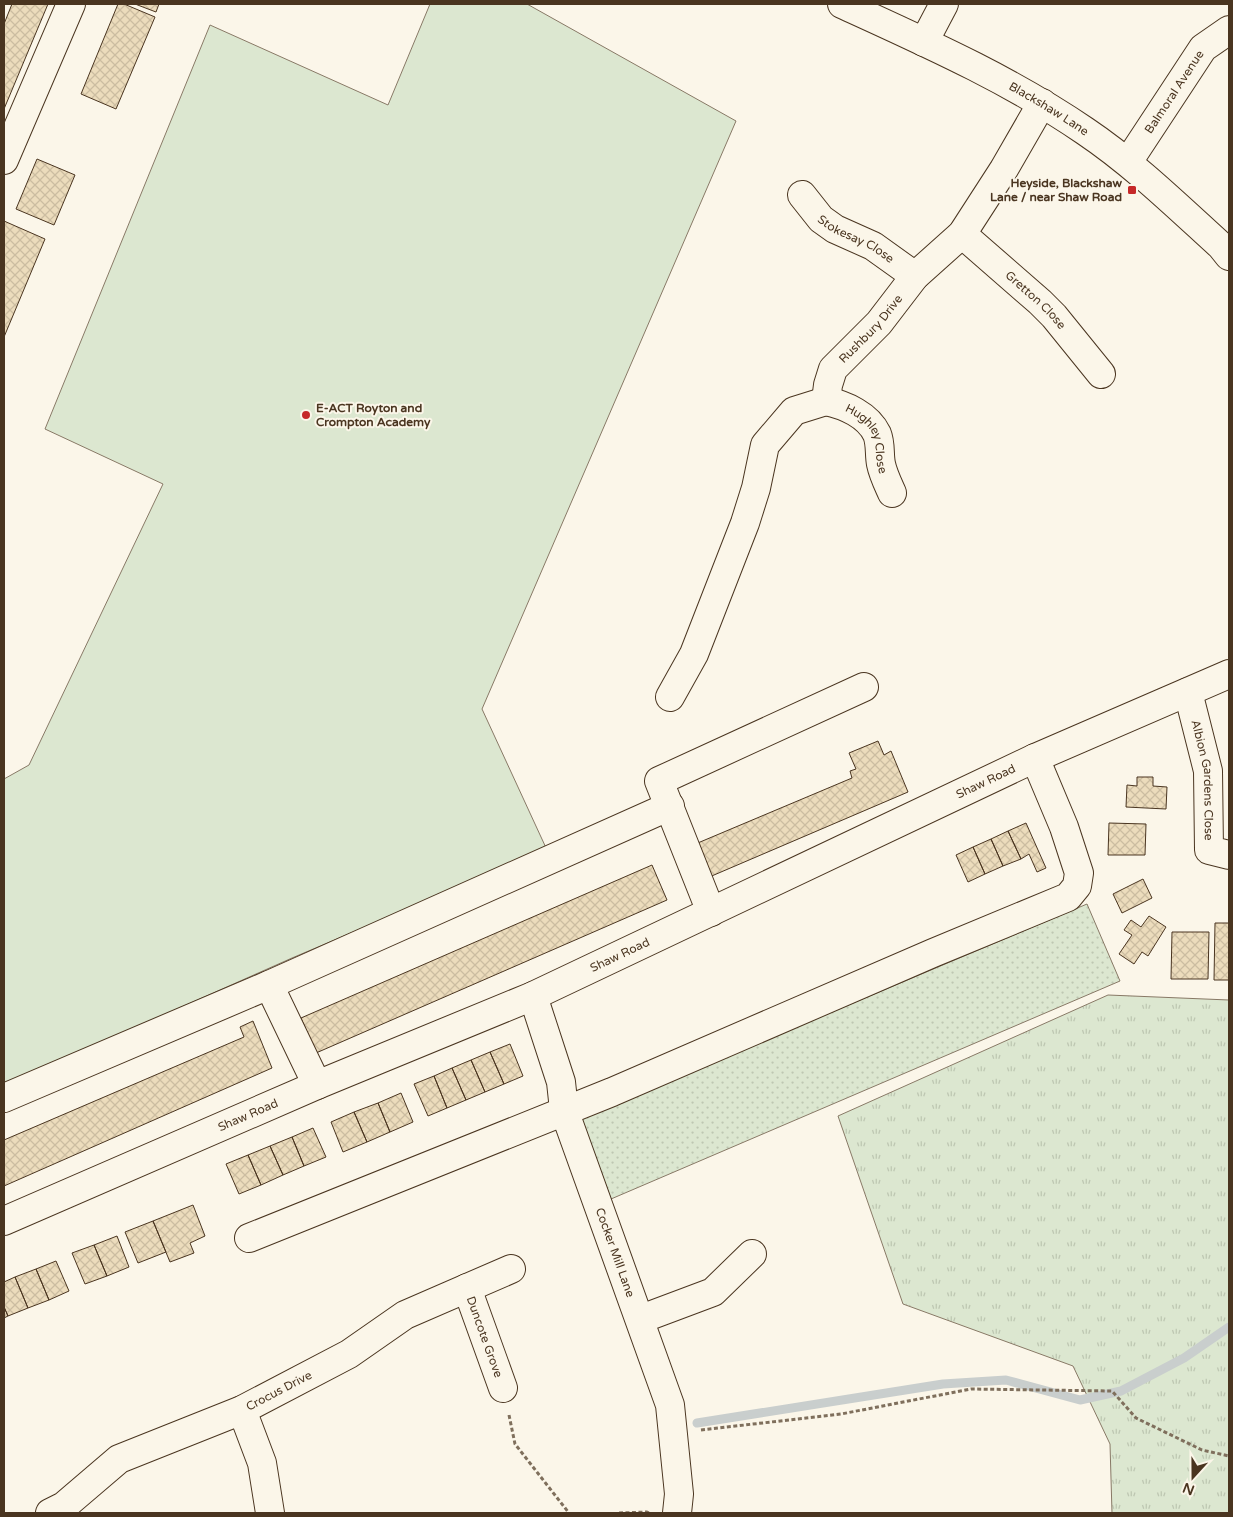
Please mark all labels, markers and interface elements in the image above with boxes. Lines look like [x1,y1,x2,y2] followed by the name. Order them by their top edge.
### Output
[1142,47,1207,136] street label: Balmoral Avenue
[1006,79,1092,139] street label: Blackshaw Lane
[990,176,1122,204] place label: Heyside, Blackshaw Lane / near Shaw Road
[1126,184,1138,196] marker: Heyside, Blackshaw Lane / near Shaw Road
[815,212,897,266] street label: Stokesay Close
[1002,268,1069,332] street label: Gretton Close
[836,292,905,366] street label: Rushbury Drive
[316,401,431,430] place label: E-ACT Royton and Crompton Academy
[843,401,890,476] street label: Hughley Close
[300,409,312,421] marker: E-ACT Royton and Crompton Academy
[1188,718,1216,841] street label: Albion Gardens Close
[954,761,1018,801] street label: Shaw Road
[588,935,652,975] street label: Shaw Road
[216,1096,280,1134] street label: Shaw Road
[593,1206,638,1299] street label: Cocker Mill Lane
[464,1294,506,1380] street label: Duncote Grove
[244,1368,314,1414] street label: Crocus Drive
[1168,1452,1218,1502] north arrow
[1180,1479,1197,1499] text: N

